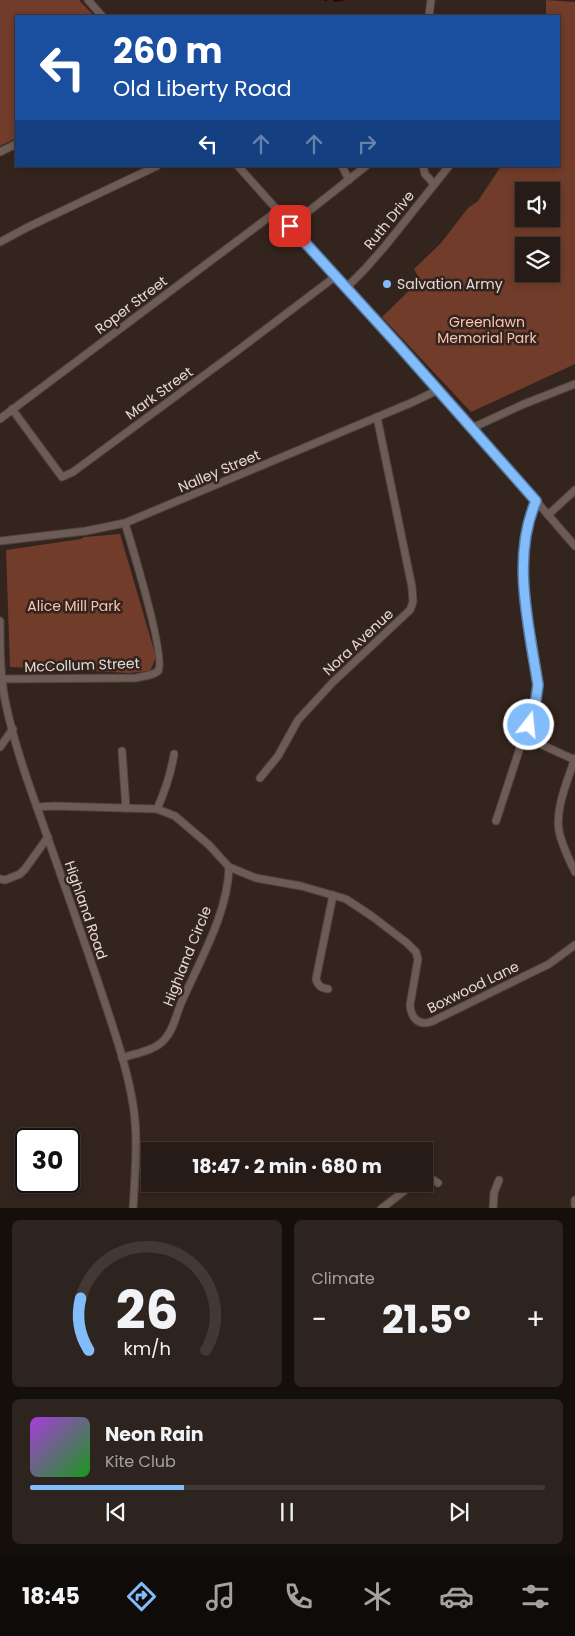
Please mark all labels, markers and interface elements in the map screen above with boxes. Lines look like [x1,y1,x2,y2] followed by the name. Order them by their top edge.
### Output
[113,26,223,75] text: 260 m
[30,35,95,100] icon: left
[113,73,292,104] text: Old Liberty Road
[194,130,222,158] icon: left
[247,130,275,158] icon: ahead
[300,130,328,158] icon: ahead
[353,130,381,158] icon: right
[515,182,560,282] map controls
[515,182,560,227] button: sound
[359,186,419,254] street label: Ruth Drive
[269,205,311,247] pin
[276,212,304,240] icon: arrive
[515,237,560,282] button: layers
[91,271,171,339] street label: Roper Street
[397,274,503,294] place label: Salvation Army
[381,278,393,290] marker: Salvation Army
[437,312,537,348] park label: Greenlawn Memorial Park
[121,362,197,424] street label: Mark Street
[175,445,263,497] street label: Nalley Street
[27,596,121,616] park label: Alice Mill Park
[318,604,398,680] street label: Nora Avenue
[24,653,140,677] street label: McCollum Street
[502,698,554,750] position arrow
[60,858,112,962] street label: Highland Road
[158,902,216,1009] street label: Highland Circle
[424,956,523,1018] street label: Boxwood Lane
[15,1128,80,1193] speed limit sign: 30
[192,1153,382,1180] text: 18:47 · 2 min · 680 m
[312,1267,375,1290] text: Climate
[115,1274,178,1347] text: 26
[382,1293,471,1346] text: 21.5°
[312,1300,327,1339] text: −
[526,1300,545,1339] text: +
[123,1336,171,1361] text: km/h
[105,1421,204,1448] text: Neon Rain
[105,1450,176,1473] text: Kite Club
[102,1498,130,1526] icon: previous
[273,1498,301,1526] icon: pause
[445,1498,473,1526] icon: next
[124,1579,159,1614] icon: directions
[203,1579,238,1614] icon: music
[281,1579,316,1614] icon: phone
[360,1579,395,1614] icon: climate
[439,1579,474,1614] icon: car
[518,1579,553,1614] icon: filters
[22,1581,80,1612] text: 18:45

